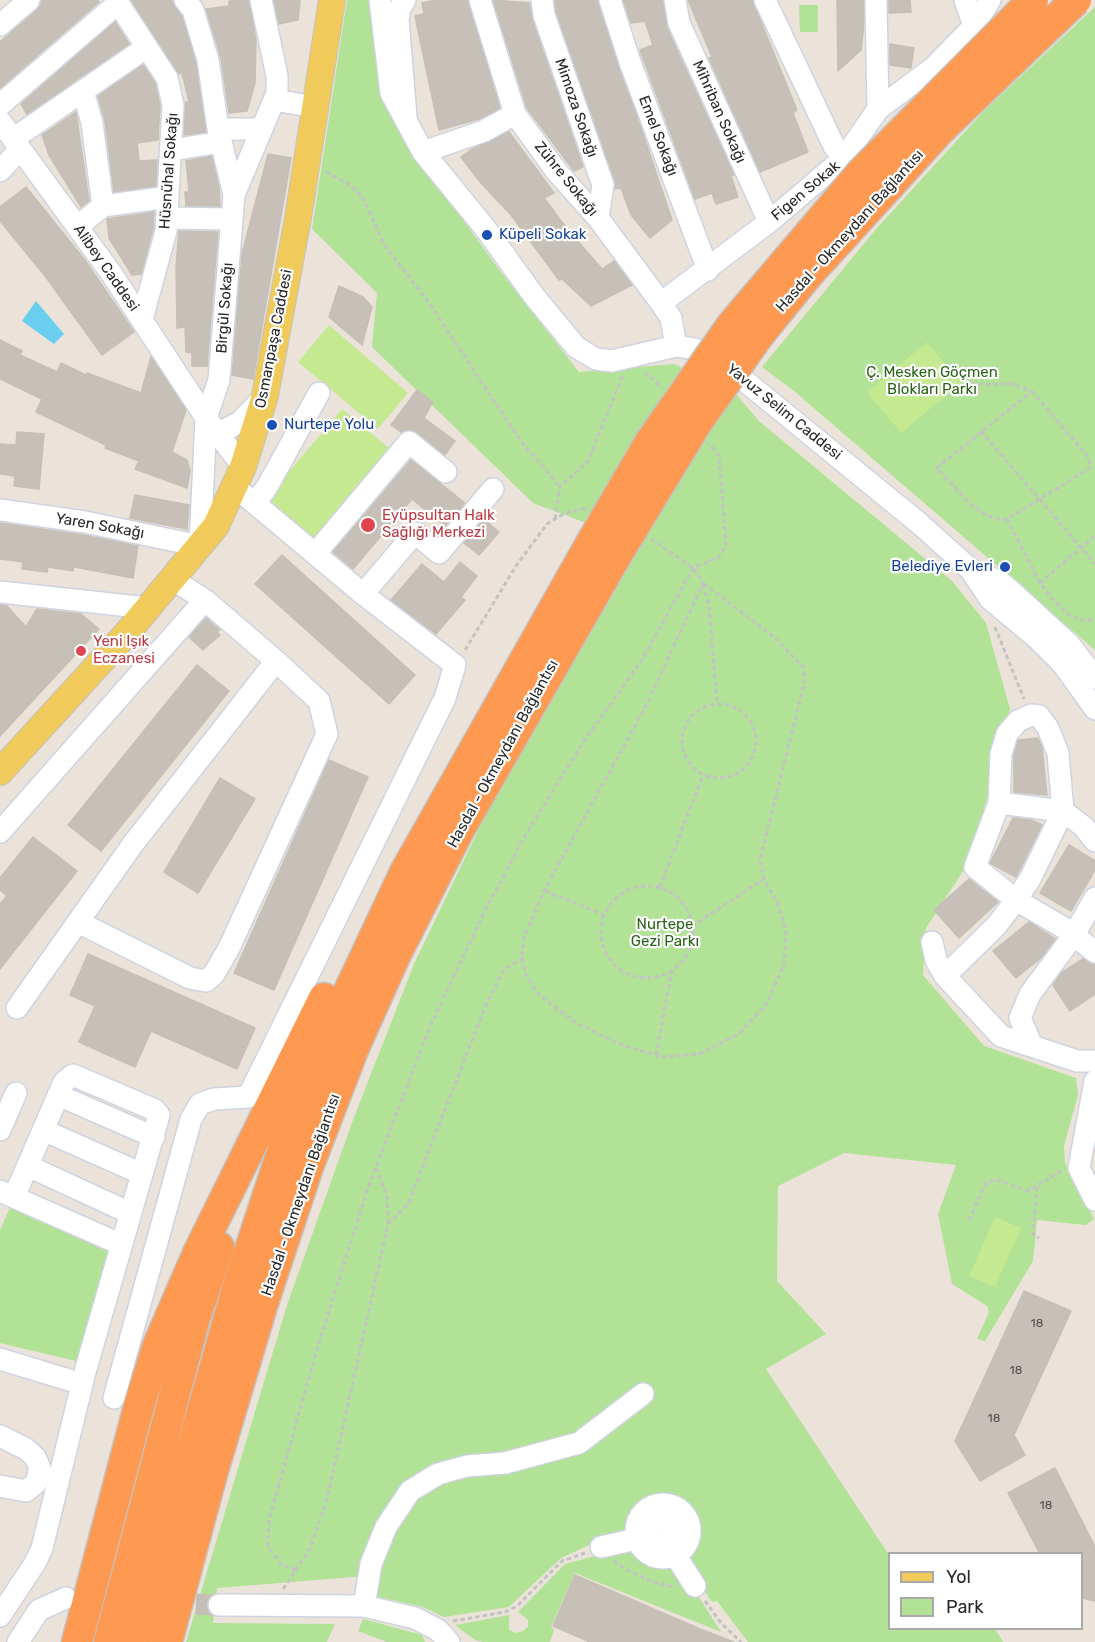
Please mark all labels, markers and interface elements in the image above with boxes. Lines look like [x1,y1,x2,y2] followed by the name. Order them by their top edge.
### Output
[551,56,601,160] street label: Mimoza Sokağı
[688,58,750,166] street label: Mihriban Sokağı
[634,93,682,179] street label: Emel Sokağı
[156,112,182,230] street label: Hüsnühal Sokağı
[530,138,602,220] street label: Zühre Sokağı
[772,146,928,316] street label: Hasdal - Okmeydanı Bağlantısı
[768,157,844,225] street label: Figen Sokak
[69,221,143,315] street label: Alibey Caddesi
[499,226,587,244] place label: Küpeli Sokak
[480,228,494,242] marker: Küpeli Sokak
[213,262,237,354] street label: Birgül Sokağı
[252,268,296,410] street label: Osmanpaşa Caddesi
[723,360,845,464] street label: Yavuz Selim Caddesi
[866,364,998,399] park label: Ç. Mesken Göçmen Blokları Parkı
[284,416,374,434] place label: Nurtepe Yolu
[265,418,279,432] marker: Nurtepe Yolu
[382,507,495,542] place label: Eyüpsultan Halk Sağlığı Merkezi
[54,509,146,543] street label: Yaren Sokağı
[359,516,377,534] marker: Eyüpsultan Halk Sağlığı Merkezi
[891,558,993,576] place label: Belediye Evleri
[998,560,1012,574] marker: Belediye Evleri
[93,633,155,668] place label: Yeni Işık Eczanesi
[74,644,88,658] marker: Yeni Işık Eczanesi
[444,657,562,851] street label: Hasdal - Okmeydanı Bağlantısı
[631,916,699,951] park label: Nurtepe Gezi Parkı
[258,1092,344,1298] street label: Hasdal - Okmeydanı Bağlantısı
[1031,1317,1043,1331] house number: 18
[1010,1364,1022,1378] house number: 18
[988,1412,1000,1426] house number: 18
[1040,1499,1052,1513] house number: 18
[888,1552,1083,1630] legend
[946,1566,971,1588] text: Yol
[946,1596,983,1618] text: Park

